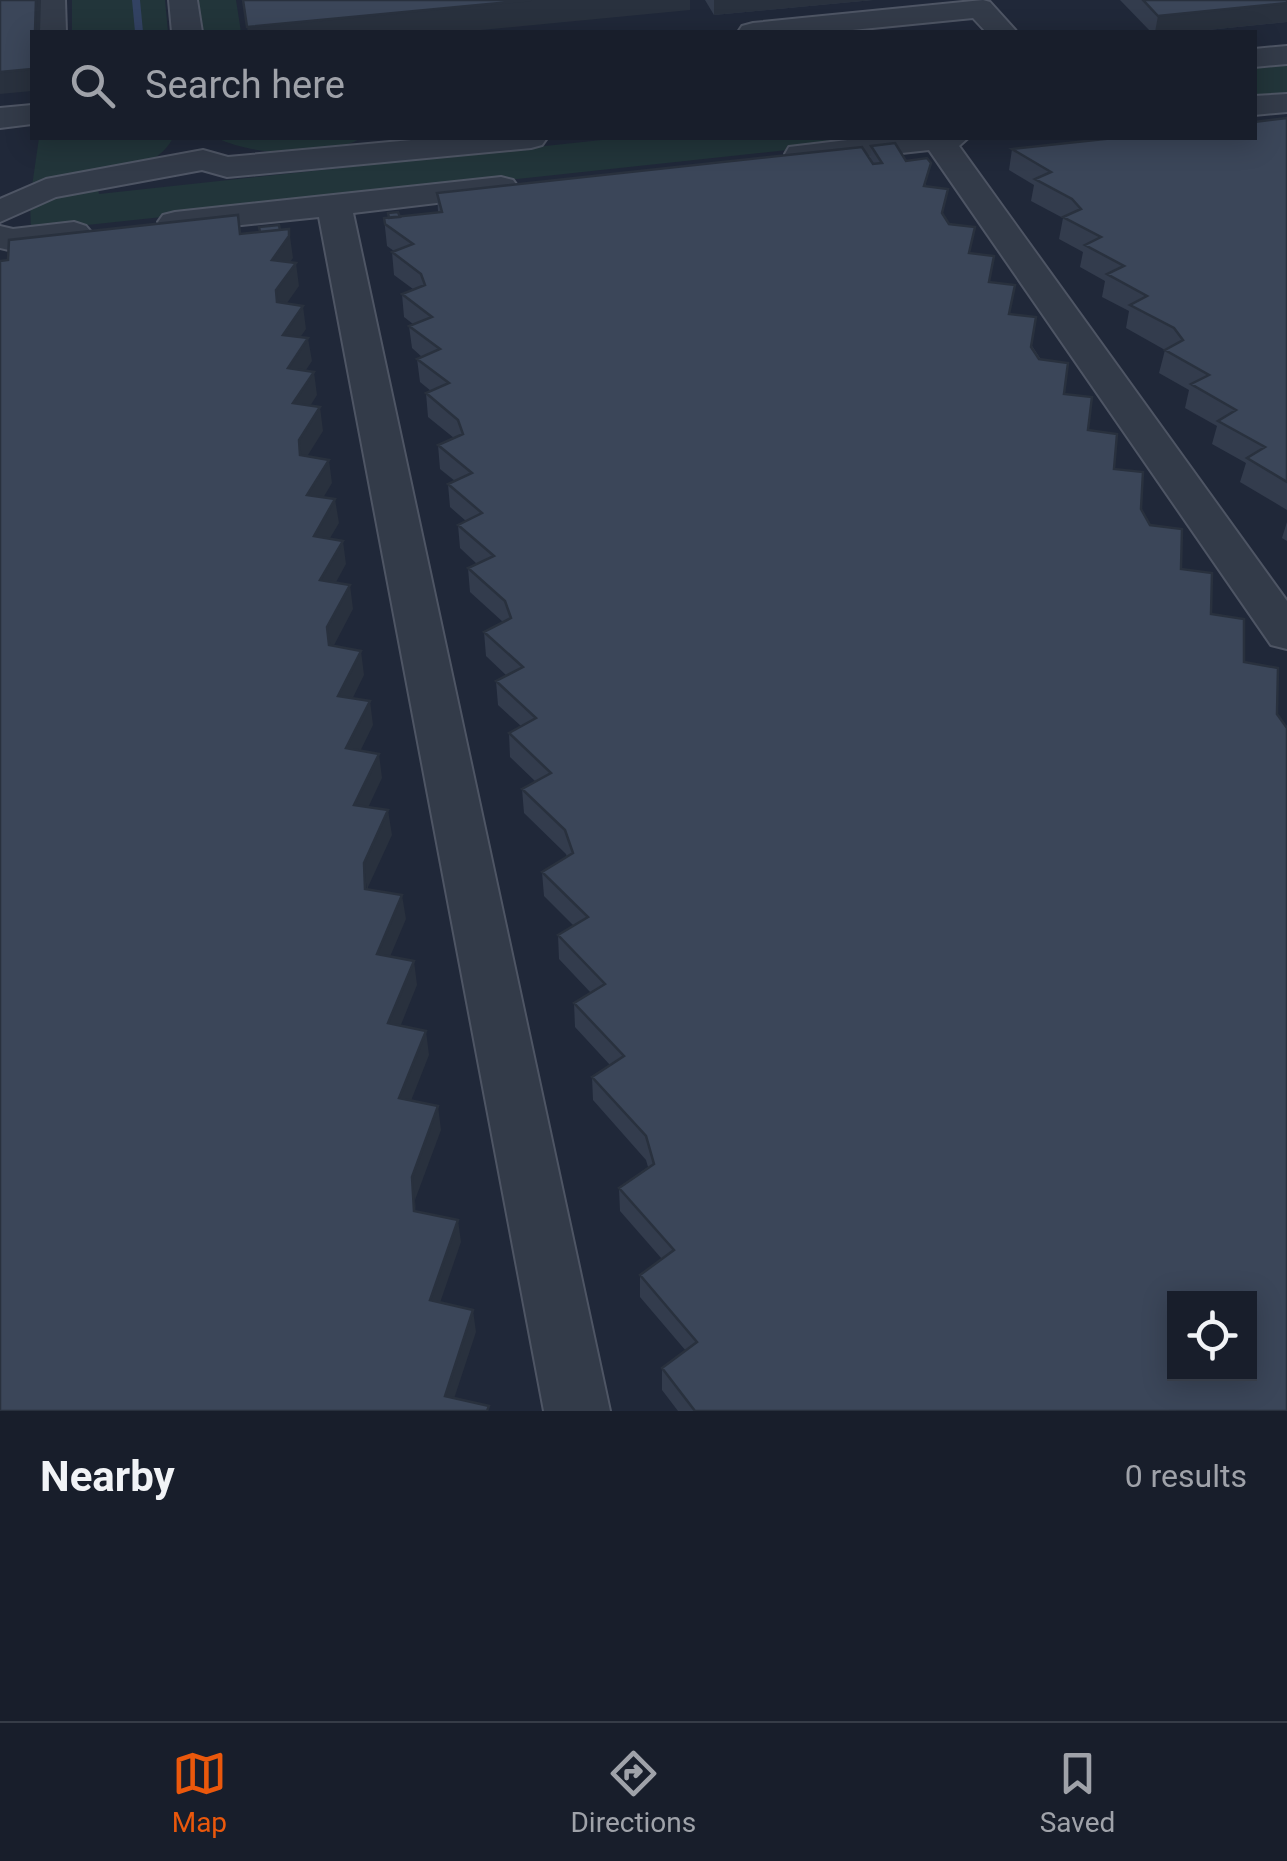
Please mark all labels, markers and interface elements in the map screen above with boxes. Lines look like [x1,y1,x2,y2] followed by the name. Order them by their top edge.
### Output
[30,30,1257,140] search box
[65,58,120,113] icon: search
[145,63,345,107] text: Search here
[1167,1291,1257,1381] map controls
[1167,1291,1257,1381] button: locate
[40,1452,175,1501] text: Nearby
[1125,1457,1247,1495] text: 0 results
[172,1746,227,1839] tab: Map
[570,1746,696,1839] tab: Directions
[1040,1746,1115,1839] tab: Saved

